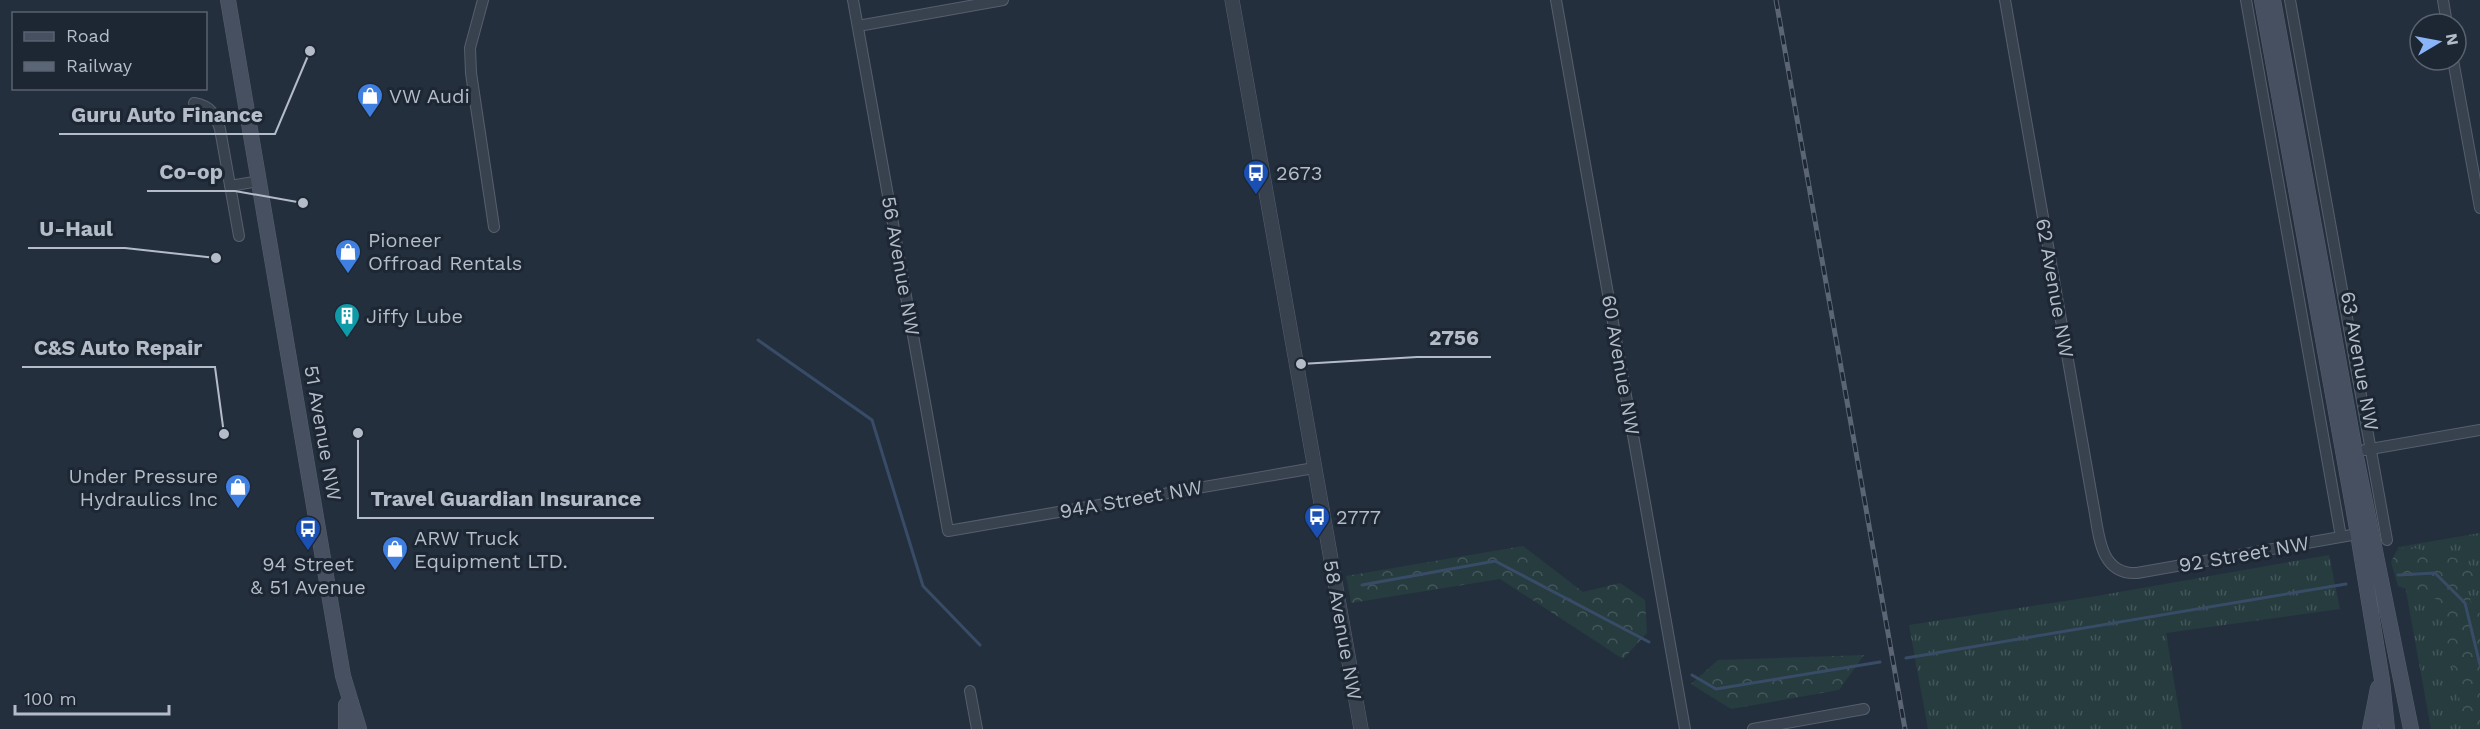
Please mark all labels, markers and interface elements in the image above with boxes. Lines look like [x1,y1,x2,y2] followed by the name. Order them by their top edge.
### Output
[12,12,207,90] legend
[2408,12,2468,72] north arrow
[66,25,110,46] text: Road
[2442,32,2463,47] text: N
[66,55,133,76] text: Railway
[355,81,385,119] shop icon: VW Audi
[389,84,470,108] place label: VW Audi
[59,95,275,134] callout: Guru Auto Finance
[71,102,263,127] text: Guru Auto Finance
[147,152,235,191] callout: Co-op
[1241,158,1271,196] bus stop icon: 2673
[159,159,223,184] text: Co-op
[1276,161,1323,185] place label: 2673
[877,194,925,338] street label: 56 Avenue NW
[28,209,125,248] callout: U-Haul
[39,216,113,241] text: U-Haul
[2031,216,2079,360] street label: 62 Avenue NW
[368,228,522,275] place label: Pioneer Offroad Rentals
[333,237,363,275] shop icon: Pioneer Offroad Rentals
[2336,289,2384,433] street label: 63 Avenue NW
[1597,293,1645,437] street label: 60 Avenue NW
[332,301,362,339] building icon: Jiffy Lube
[366,304,463,328] place label: Jiffy Lube
[1417,318,1491,357] callout: 2756
[1429,325,1479,350] text: 2756
[22,328,215,367] callout: C&S Auto Repair
[34,335,202,360] text: C&S Auto Repair
[299,363,347,503] street label: 51 Avenue NW
[69,464,218,511] place label: Under Pressure Hydraulics Inc
[223,472,253,510] shop icon: Under Pressure Hydraulics Inc
[1058,475,1204,523] street label: 94A Street NW
[358,479,654,518] callout: Travel Guardian Insurance
[370,486,642,511] text: Travel Guardian Insurance
[1302,502,1332,540] bus stop icon: 2777
[1336,505,1381,529] place label: 2777
[293,514,323,552] bus stop icon: 94 Street & 51 Avenue
[414,526,568,573] place label: ARW Truck Equipment LTD.
[2177,531,2311,577] street label: 92 Street NW
[380,534,410,572] shop icon: ARW Truck Equipment LTD.
[250,552,366,599] place label: 94 Street & 51 Avenue
[1319,558,1367,702] street label: 58 Avenue NW
[15,678,170,716] scale bar
[24,688,77,709] text: 100 m

